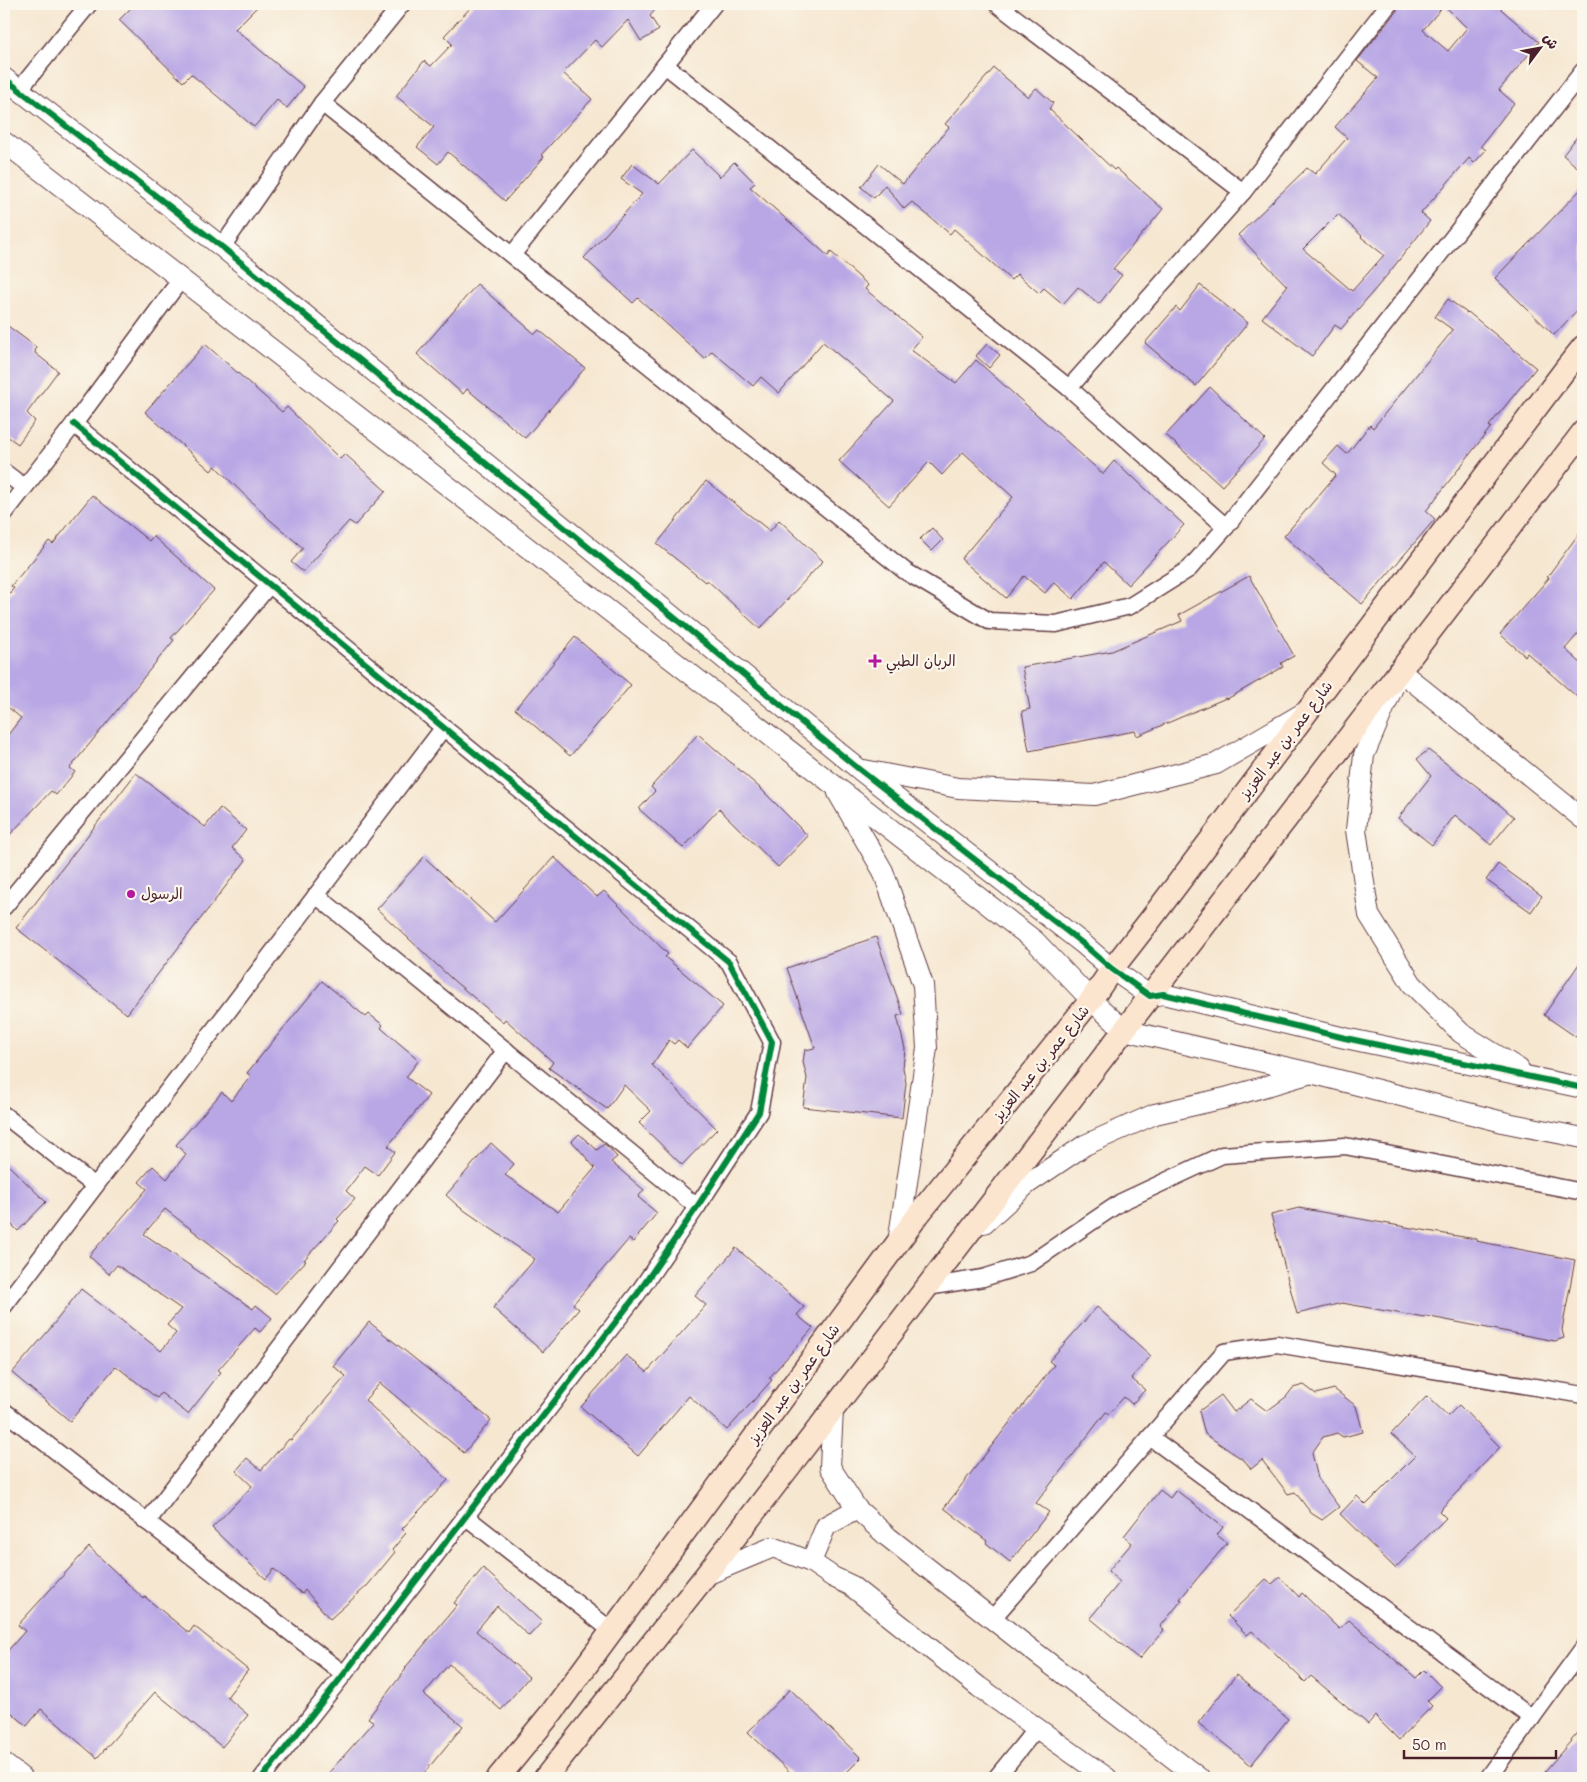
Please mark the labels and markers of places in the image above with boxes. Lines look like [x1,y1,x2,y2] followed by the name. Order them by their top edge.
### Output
[886,650,956,674] place label: الربان الطبي
[868,654,882,668] marker: الربان الطبي
[141,883,183,903] place label: الرسول
[125,888,137,900] marker: الرسول

